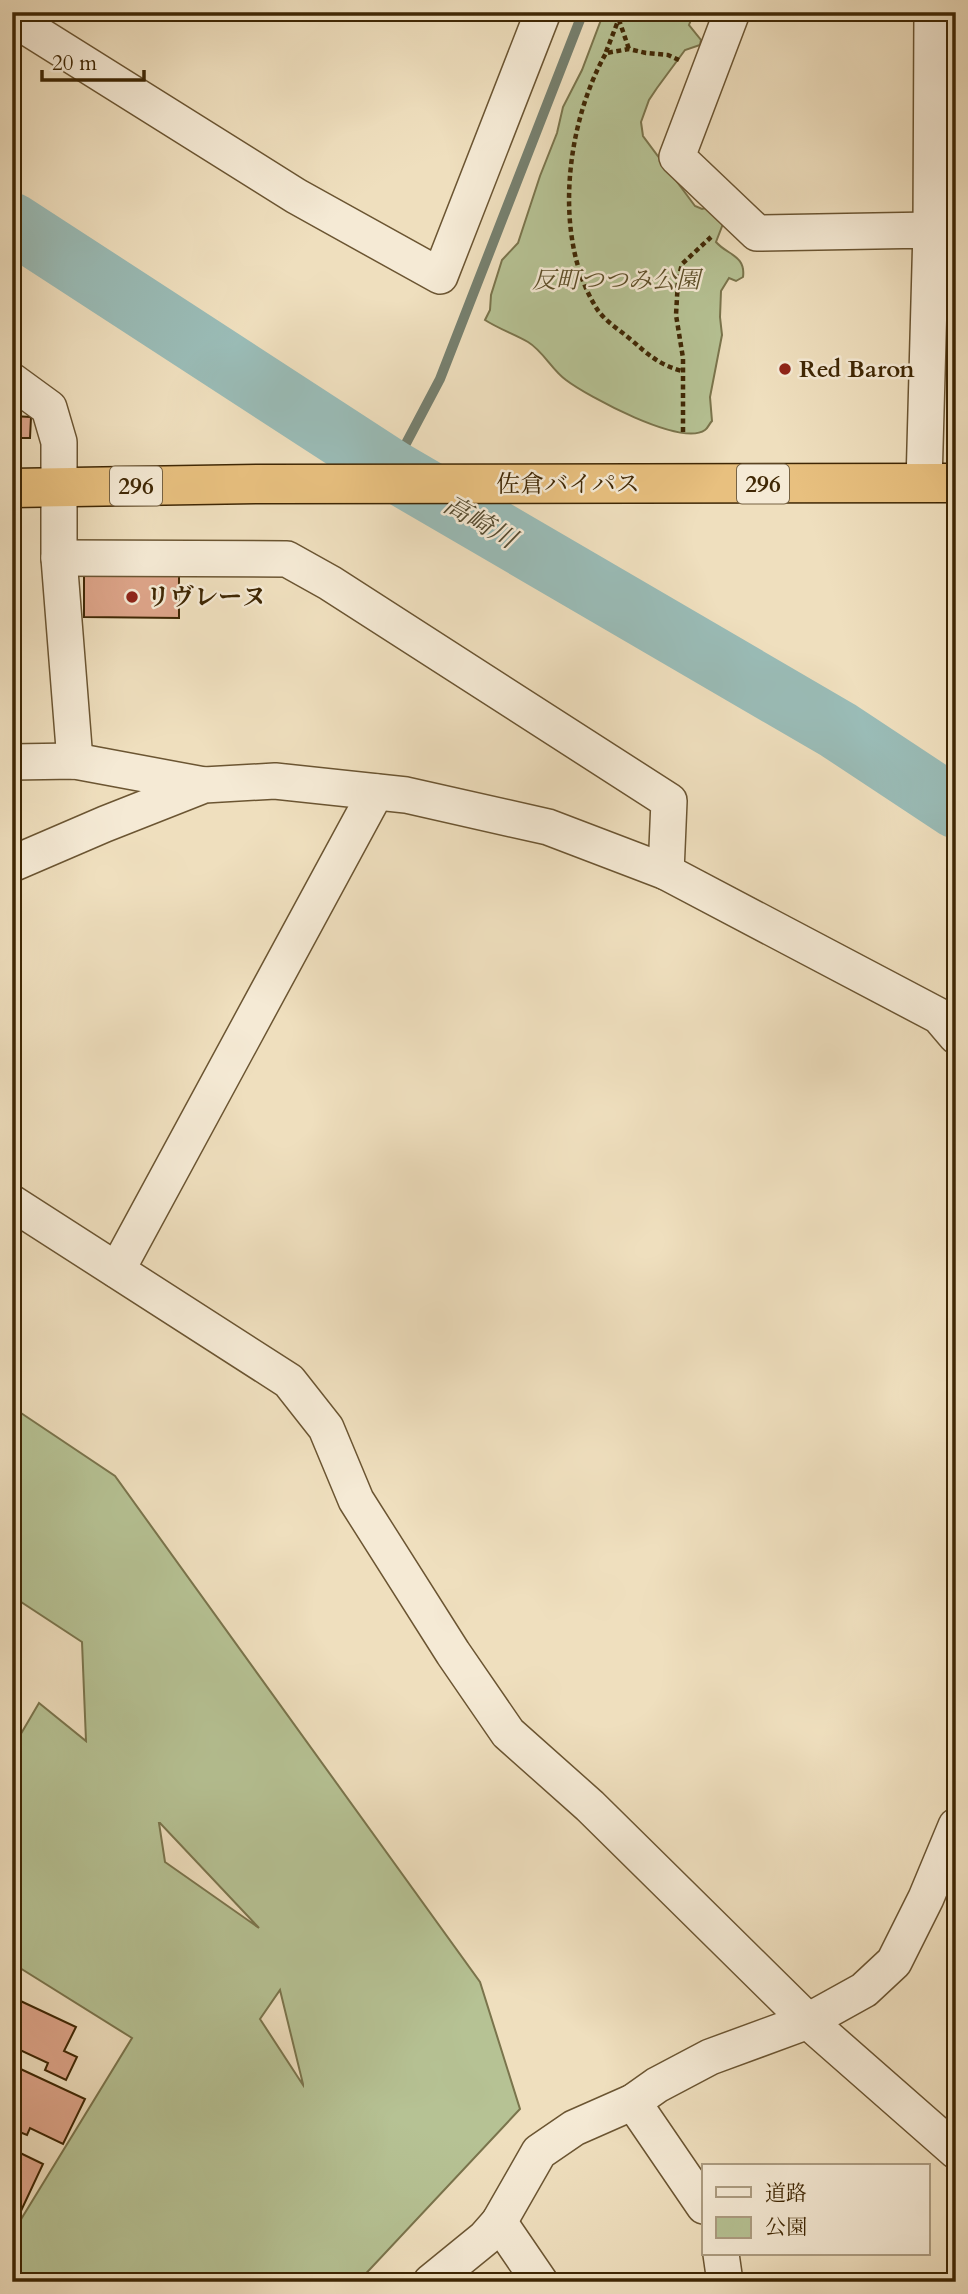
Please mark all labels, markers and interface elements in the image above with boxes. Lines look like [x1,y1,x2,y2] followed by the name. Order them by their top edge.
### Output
[42,38,144,82] scale bar
[52,49,97,78] text: 20 m
[532,264,704,297] park label: 反町つつみ公園
[799,353,915,386] place label: Red Baron
[777,361,793,377] marker: Red Baron
[737,464,789,504] road number: 296
[110,466,162,506] road number: 296
[496,468,640,501] street label: 佐倉バイパス
[437,487,525,558] water label: 高崎川
[146,581,266,614] place label: リヴレーヌ
[124,589,140,605] marker: リヴレーヌ
[702,2164,930,2256] legend
[765,2179,807,2208] text: 道路
[765,2213,807,2242] text: 公園

